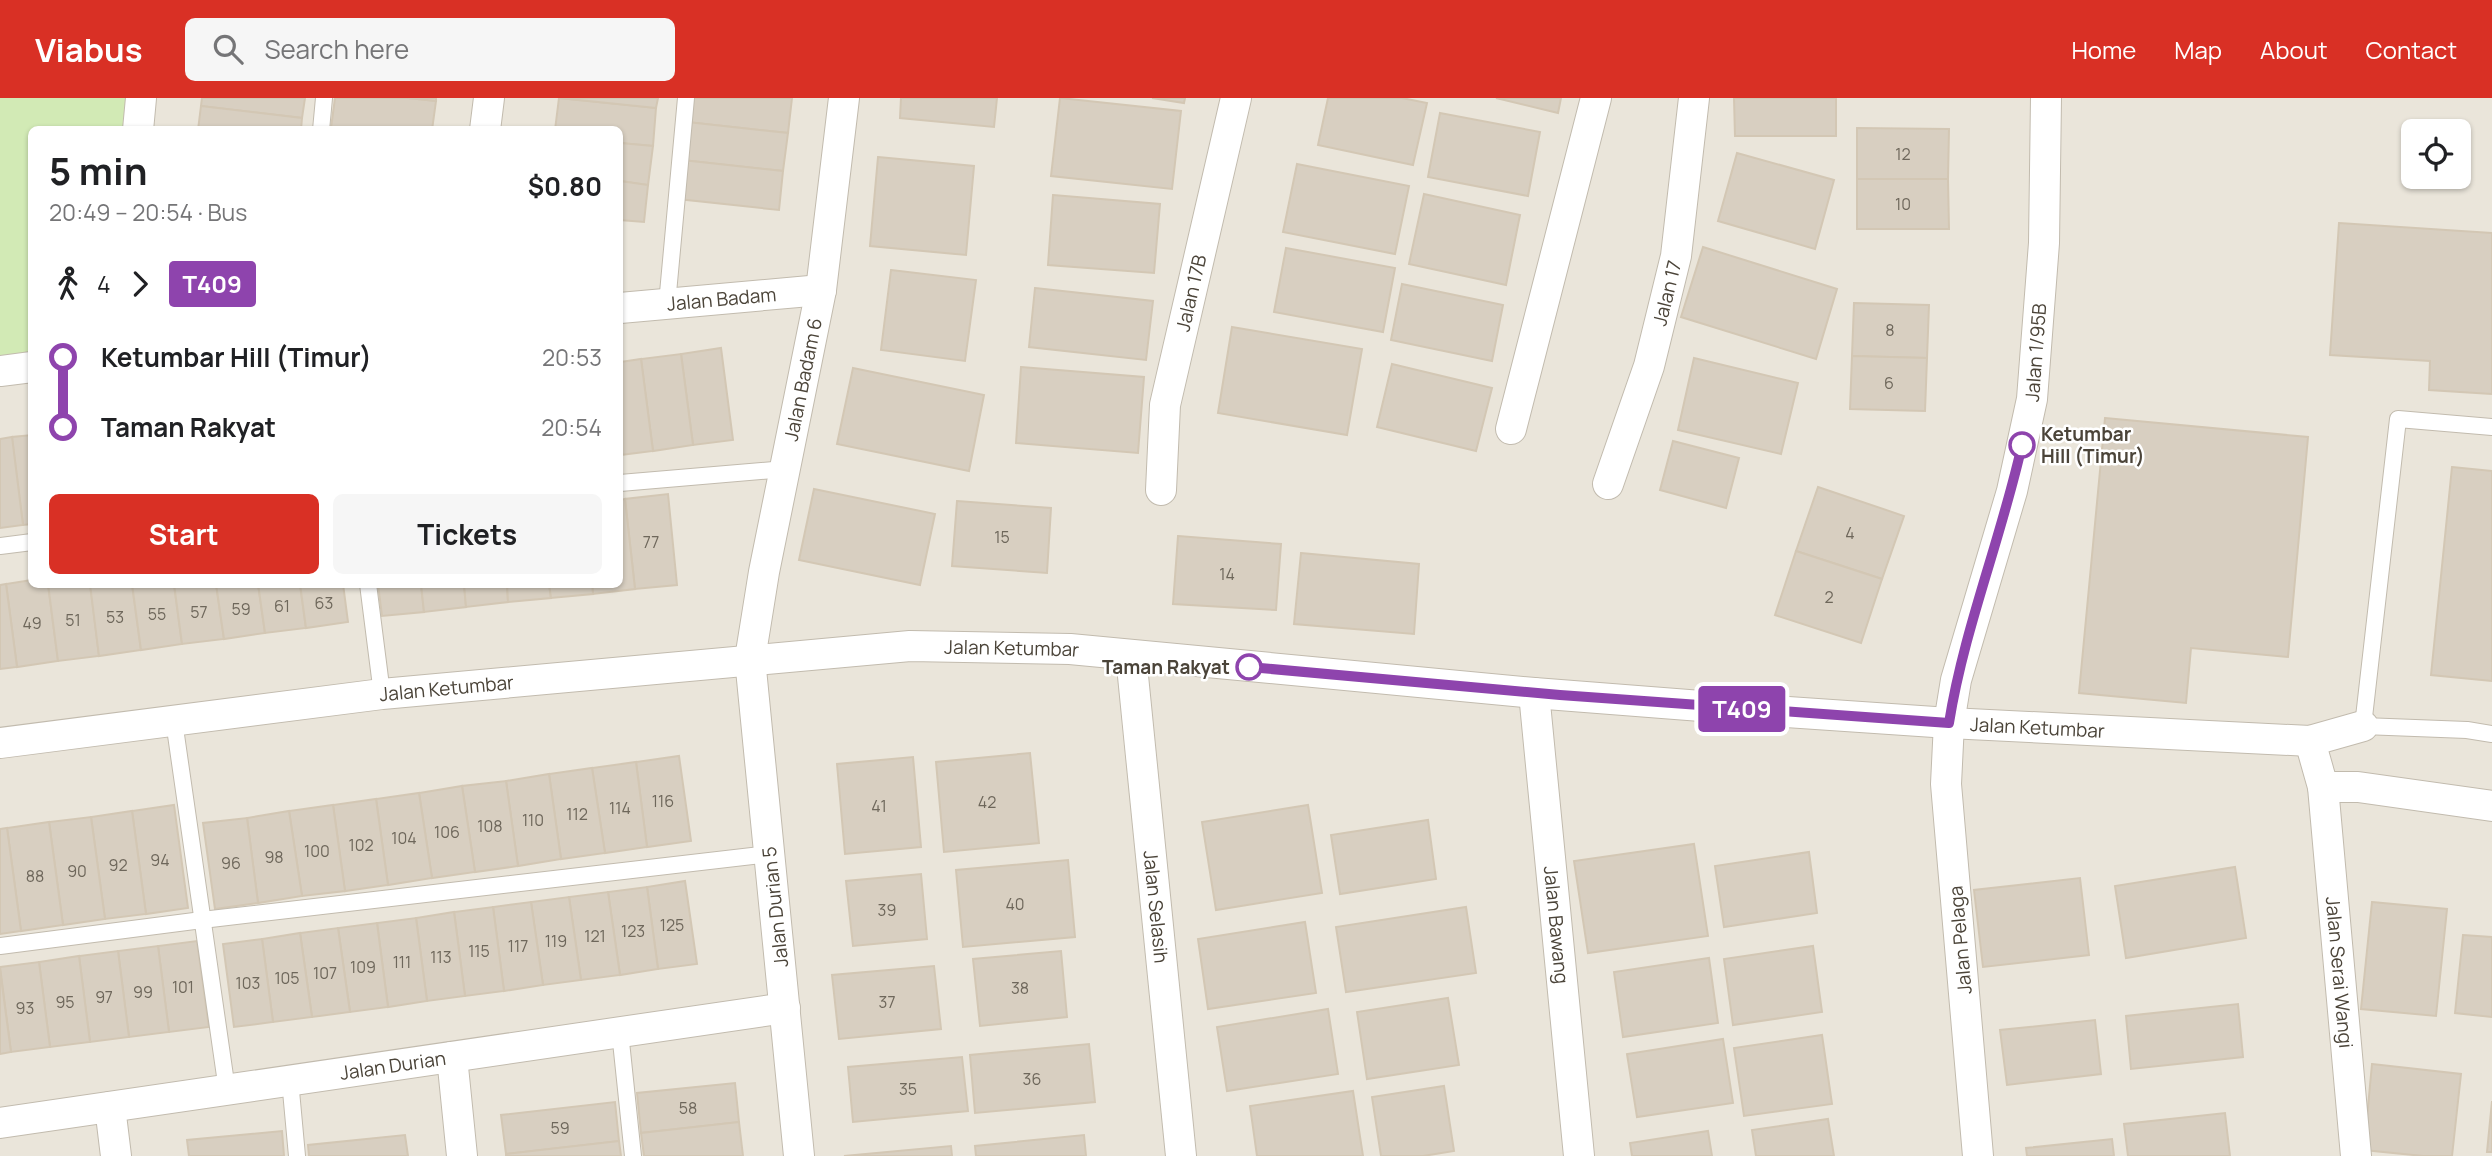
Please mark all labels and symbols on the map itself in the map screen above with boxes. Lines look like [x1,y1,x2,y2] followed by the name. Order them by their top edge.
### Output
[1895,143,1911,165] house number: 12
[1895,193,1911,215] house number: 10
[1169,252,1212,334] street label: Jalan 17B
[1646,258,1687,328] street label: Jalan 17
[666,281,777,317] street label: Jalan Badam
[2019,302,2052,403] street label: Jalan 1/95B
[778,315,828,443] street label: Jalan Badam 6
[1885,319,1895,341] house number: 8
[1884,372,1894,394] house number: 6
[2041,421,2145,469] place label: Ketumbar Hill (Timur)
[2009,432,2035,458] marker: Ketumbar Hill (Timur)
[1845,522,1855,544] house number: 4
[994,526,1010,548] house number: 15
[643,531,659,553] house number: 77
[1219,563,1235,585] house number: 14
[1824,586,1834,608] house number: 2
[315,592,333,614] house number: 63
[274,595,290,617] house number: 61
[231,598,251,620] house number: 59
[190,601,208,623] house number: 57
[148,603,166,625] house number: 55
[106,606,124,628] house number: 53
[65,609,81,631] house number: 51
[22,612,42,634] house number: 49
[944,634,1080,663] street label: Jalan Ketumbar
[1102,654,1230,680] place label: Taman Rakyat
[1236,654,1262,680] marker: Taman Rakyat
[378,669,515,707] street label: Jalan Ketumbar
[1693,686,1791,732] line badge: T409
[1969,711,2106,744] street label: Jalan Ketumbar
[652,790,674,812] house number: 116
[978,791,996,813] house number: 42
[871,795,887,817] house number: 41
[609,797,631,819] house number: 114
[566,803,588,825] house number: 112
[522,809,544,831] house number: 110
[477,815,503,837] house number: 108
[434,821,460,843] house number: 106
[391,827,417,849] house number: 104
[348,834,374,856] house number: 102
[304,840,330,862] house number: 100
[756,845,794,969] street label: Jalan Durian 5
[264,846,284,868] house number: 98
[150,849,170,871] house number: 94
[1138,849,1175,964] street label: Jalan Selasih
[221,852,241,874] house number: 96
[108,854,128,876] house number: 92
[67,860,87,882] house number: 90
[26,865,44,887] house number: 88
[1538,865,1575,985] street label: Jalan Bawang
[1942,885,1978,995] street label: Jalan Pelaga
[1005,893,1025,915] house number: 40
[2320,895,2359,1049] street label: Jalan Serai Wangi
[878,899,896,921] house number: 39
[660,914,684,936] house number: 125
[621,920,645,942] house number: 123
[584,925,606,947] house number: 121
[545,930,567,952] house number: 119
[508,935,528,957] house number: 117
[468,940,490,962] house number: 115
[430,946,452,968] house number: 113
[393,951,411,973] house number: 111
[350,956,376,978] house number: 109
[313,962,337,984] house number: 107
[274,967,300,989] house number: 105
[236,972,260,994] house number: 103
[172,976,194,998] house number: 101
[1011,977,1029,999] house number: 38
[133,981,153,1003] house number: 99
[95,986,113,1008] house number: 97
[55,991,75,1013] house number: 95
[879,991,895,1013] house number: 37
[16,997,34,1019] house number: 93
[338,1045,447,1086] street label: Jalan Durian
[1023,1068,1041,1090] house number: 36
[899,1078,917,1100] house number: 35
[679,1097,697,1119] house number: 58
[550,1117,570,1139] house number: 59

